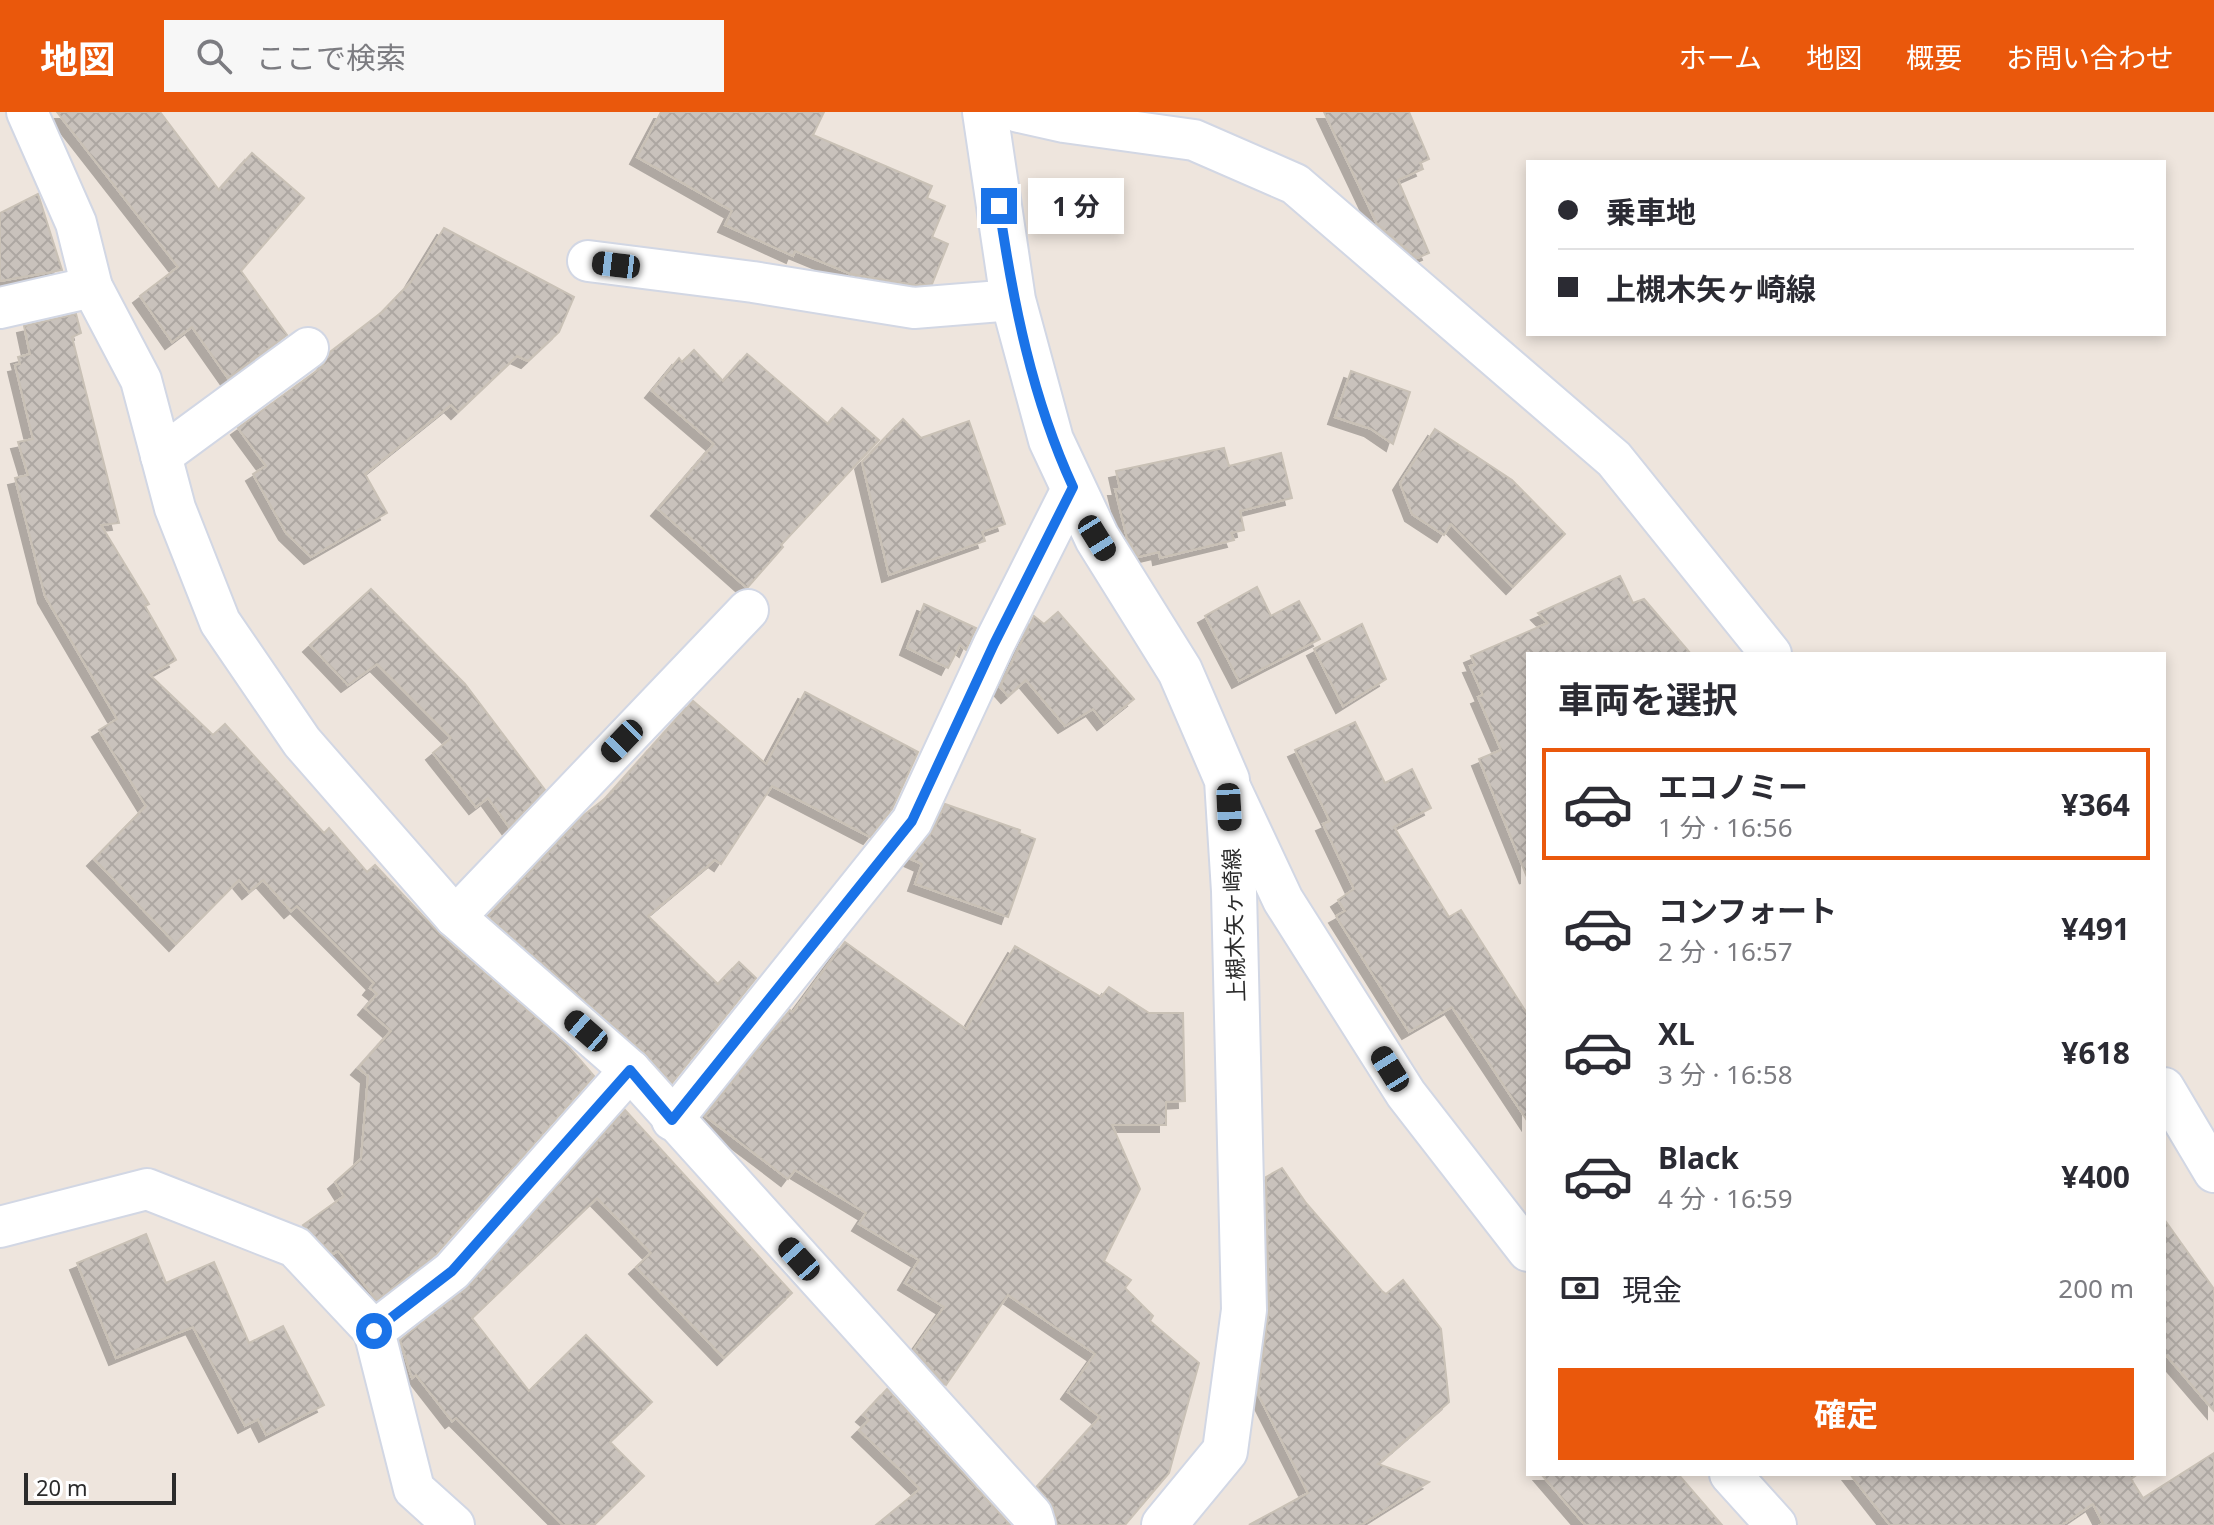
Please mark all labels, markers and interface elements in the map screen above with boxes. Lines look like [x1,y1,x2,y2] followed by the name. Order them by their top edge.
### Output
[164,20,724,92] search box
[40,32,116,84] text: 地図
[192,34,236,78] icon: search
[256,37,406,78] text: ここで検索
[1679,38,1762,76] text: ホーム
[1806,38,1862,76] text: 地図
[1906,38,1962,76] text: 概要
[2006,38,2174,76] text: お問い合わせ
[1027,178,1123,234] callout: 1 分
[981,188,1017,224] route end
[1052,188,1100,224] text: 1 分
[1606,191,1696,232] text: 乗車地
[591,250,641,280] car
[1606,268,1816,309] text: 上槻木矢ヶ崎線
[1074,511,1120,565] car
[1558,675,1738,724] text: 車両を選択
[597,715,647,767] car
[1658,766,1808,807] text: エコノミー
[1562,768,1634,840] icon: car
[1216,782,1242,832] car
[2061,784,2130,825] text: ¥364
[1658,809,1793,845] text: 1 分 · 16:56
[1215,848,1251,1002] street label: 上槻木矢ヶ崎線
[1658,890,1837,931] text: コンフォート
[1562,892,1634,964] icon: car
[2061,908,2130,949] text: ¥491
[1658,933,1793,969] text: 2 分 · 16:57
[560,1006,612,1056] car
[1658,1013,1695,1054] text: XL
[1562,1016,1634,1088] icon: car
[2061,1032,2130,1073] text: ¥618
[1367,1042,1413,1096] car
[1658,1056,1793,1092] text: 3 分 · 16:58
[1658,1137,1739,1178] text: Black
[1562,1140,1634,1212] icon: car
[2061,1156,2130,1197] text: ¥400
[1658,1180,1793,1216] text: 4 分 · 16:59
[774,1233,824,1285] car
[1558,1266,1602,1310] icon: cash
[1622,1269,1682,1310] text: 現金
[2058,1270,2134,1306] text: 200 m
[356,1313,392,1349] route start
[1558,1368,2134,1460] button: 確定
[24,1469,176,1505] scale bar
[36,1472,87,1502] text: 20 m

